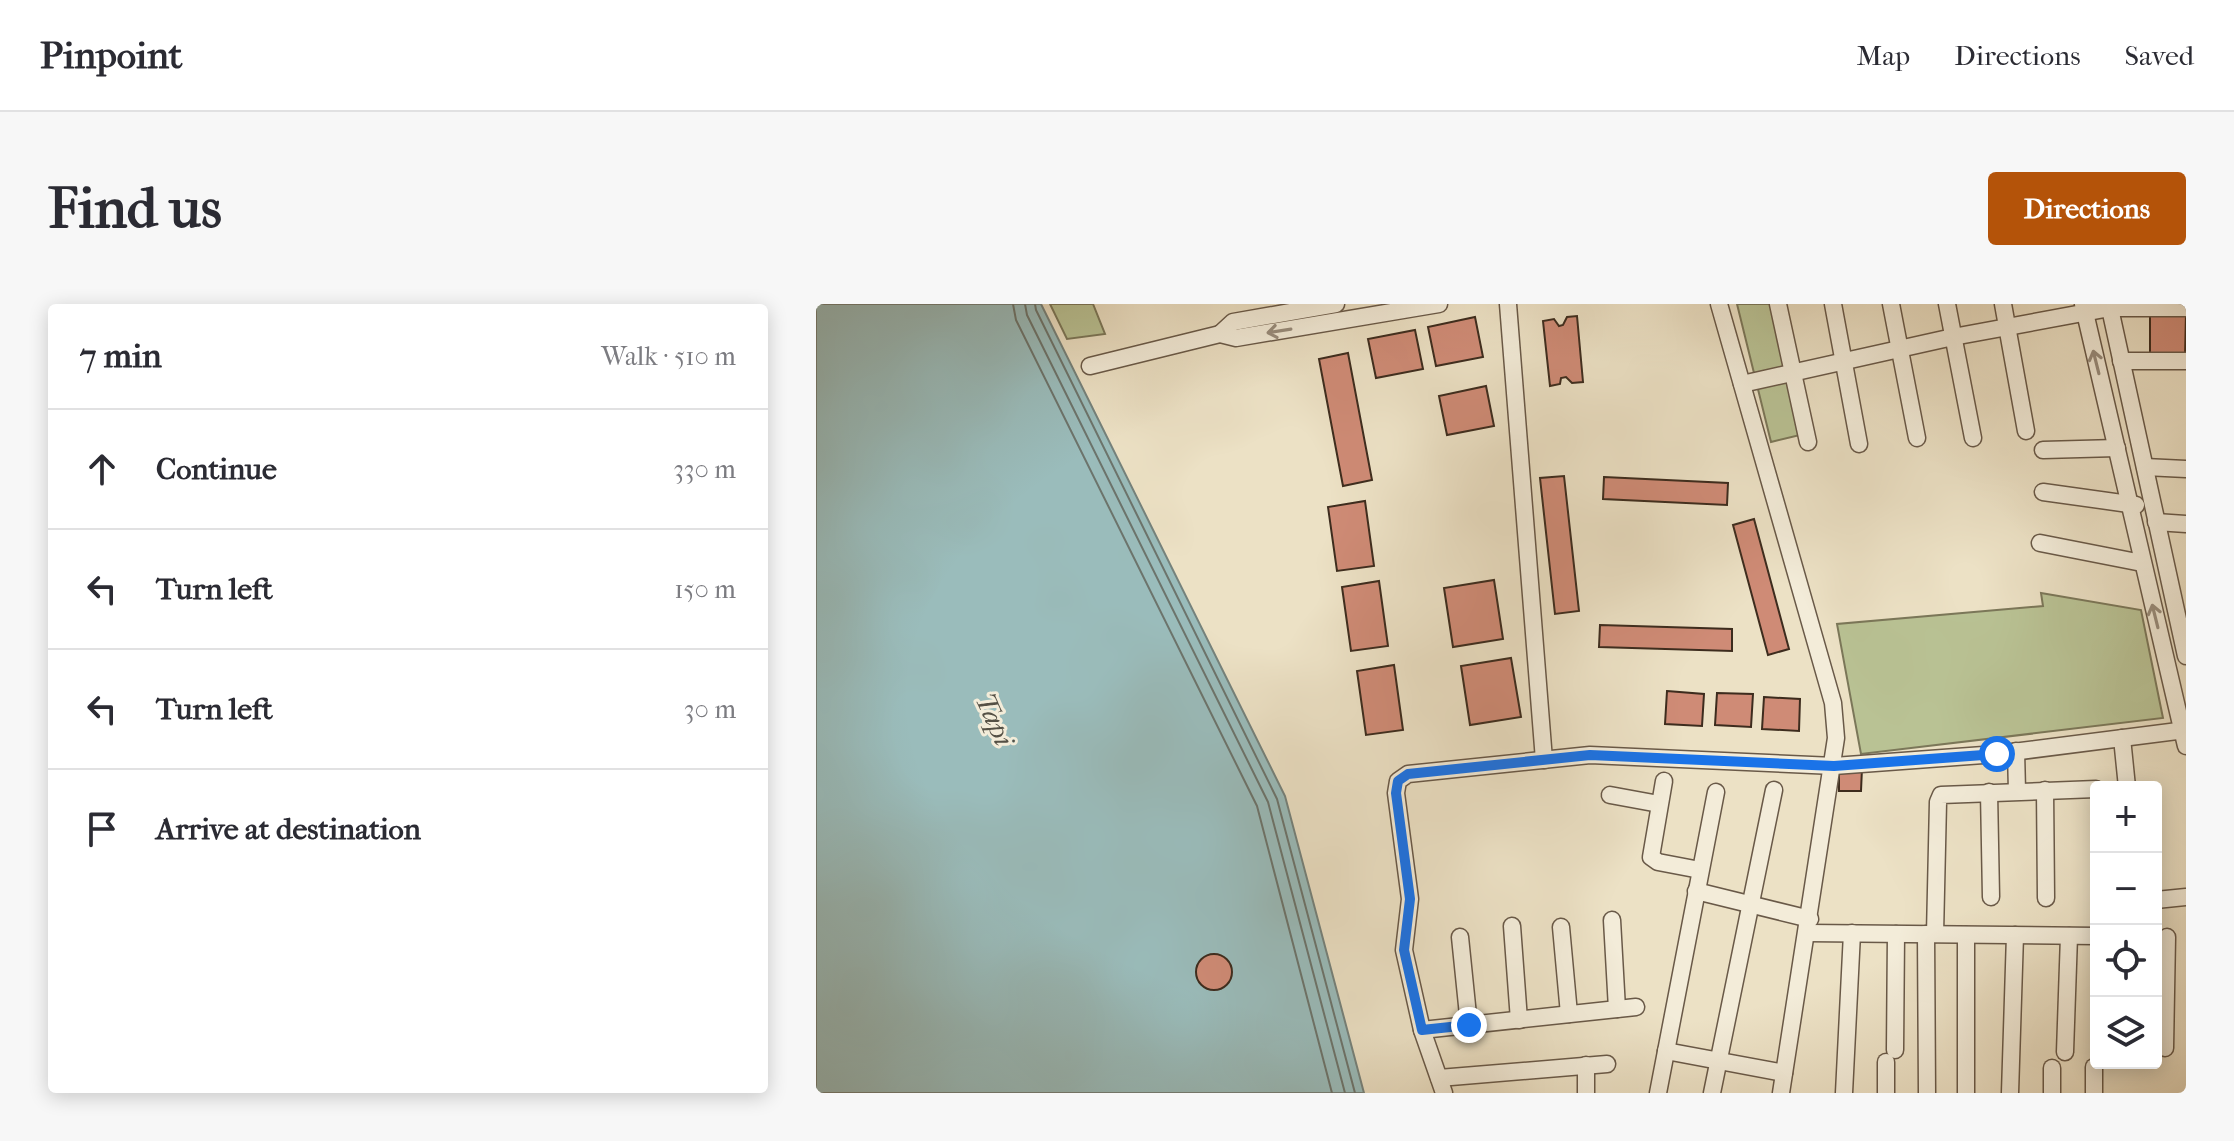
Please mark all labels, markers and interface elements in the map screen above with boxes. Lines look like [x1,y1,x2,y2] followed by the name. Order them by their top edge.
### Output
[40,33,182,78] text: Pinpoint
[1857,39,1910,72] text: Map
[1954,39,2081,72] text: Directions
[2125,39,2194,72] text: Saved
[1988,172,2186,245] button: Directions
[48,176,222,241] text: Find us
[1267,324,1292,339] one-way arrow
[80,336,162,376] text: 7 min
[601,341,736,372] text: Walk · 510 m
[2088,350,2103,376] one-way arrow
[80,447,124,491] icon: ahead
[156,452,277,487] text: Continue
[673,454,736,485] text: 330 m
[80,567,124,611] icon: left
[156,572,273,607] text: Turn left
[674,574,736,605] text: 150 m
[2146,603,2161,629] one-way arrow
[80,687,124,731] icon: left
[968,688,1022,753] water label: Tapi
[156,692,273,727] text: Turn left
[684,694,736,725] text: 30 m
[1979,736,2015,772] route start
[2090,781,2162,1069] map controls
[2090,781,2162,853] button: +
[80,807,124,851] icon: arrive
[156,812,421,847] text: Arrive at destination
[2090,853,2162,925] button: −
[2090,925,2162,997] button: locate
[2090,997,2162,1069] button: layers
[1451,1007,1487,1043] route end

